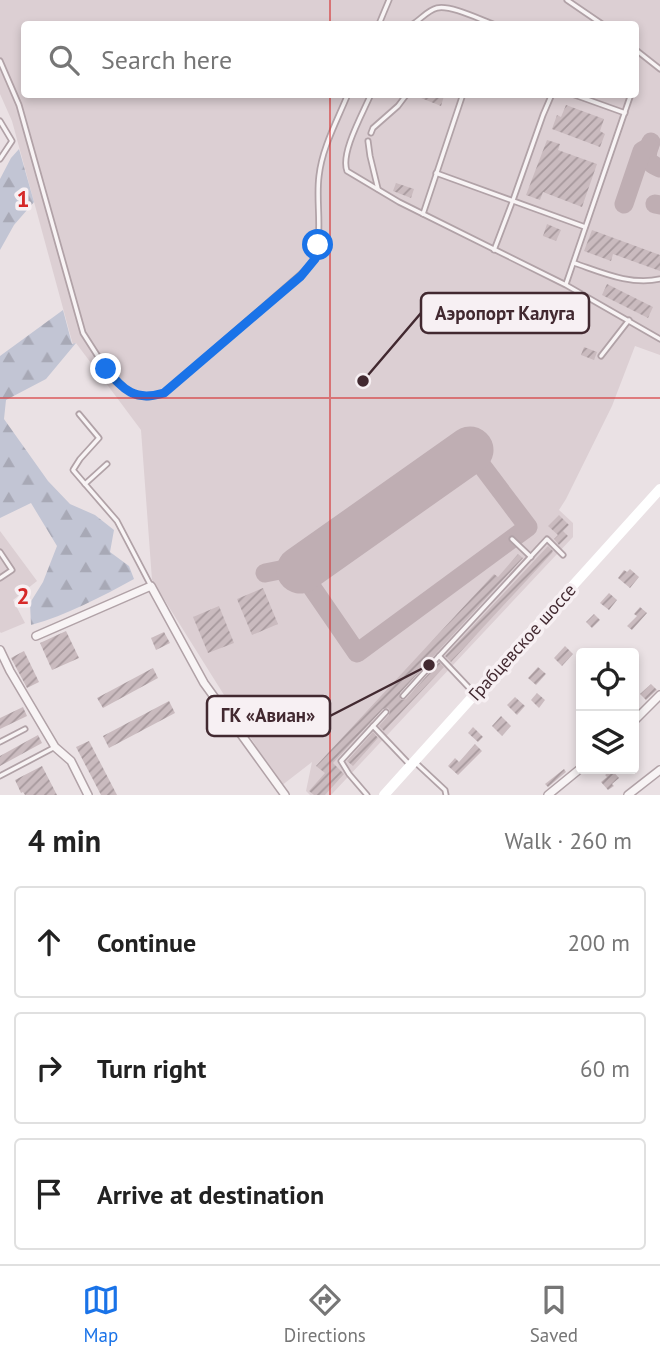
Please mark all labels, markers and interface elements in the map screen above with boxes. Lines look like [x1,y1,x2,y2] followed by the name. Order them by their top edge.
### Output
[21,21,639,98] search box
[45,41,83,79] icon: search
[101,43,232,76] text: Search here
[16,184,30,213] text: 1
[302,229,333,260] route start
[421,293,589,333] callout: Аэропорт Калуга
[435,301,575,325] text: Аэропорт Калуга
[90,353,121,384] route end
[463,579,581,705] street label: Грабцевское шоссе
[16,581,30,610] text: 2
[576,648,639,774] map controls
[576,648,639,711] button: locate
[207,696,330,736] callout: ГК «Авиан»
[221,703,315,727] text: ГК «Авиан»
[576,711,639,774] button: layers
[28,821,101,860] text: 4 min
[505,826,632,855] text: Walk · 260 m
[30,923,68,961] icon: ahead
[97,926,196,959] text: Continue
[568,928,630,957] text: 200 m
[30,1049,68,1087] icon: right
[97,1052,206,1085] text: Turn right
[580,1054,630,1083] text: 60 m
[30,1175,68,1213] icon: arrive
[97,1178,324,1211] text: Arrive at destination
[82,1281,120,1347] tab: Map
[284,1281,366,1347] tab: Directions
[530,1281,578,1347] tab: Saved

